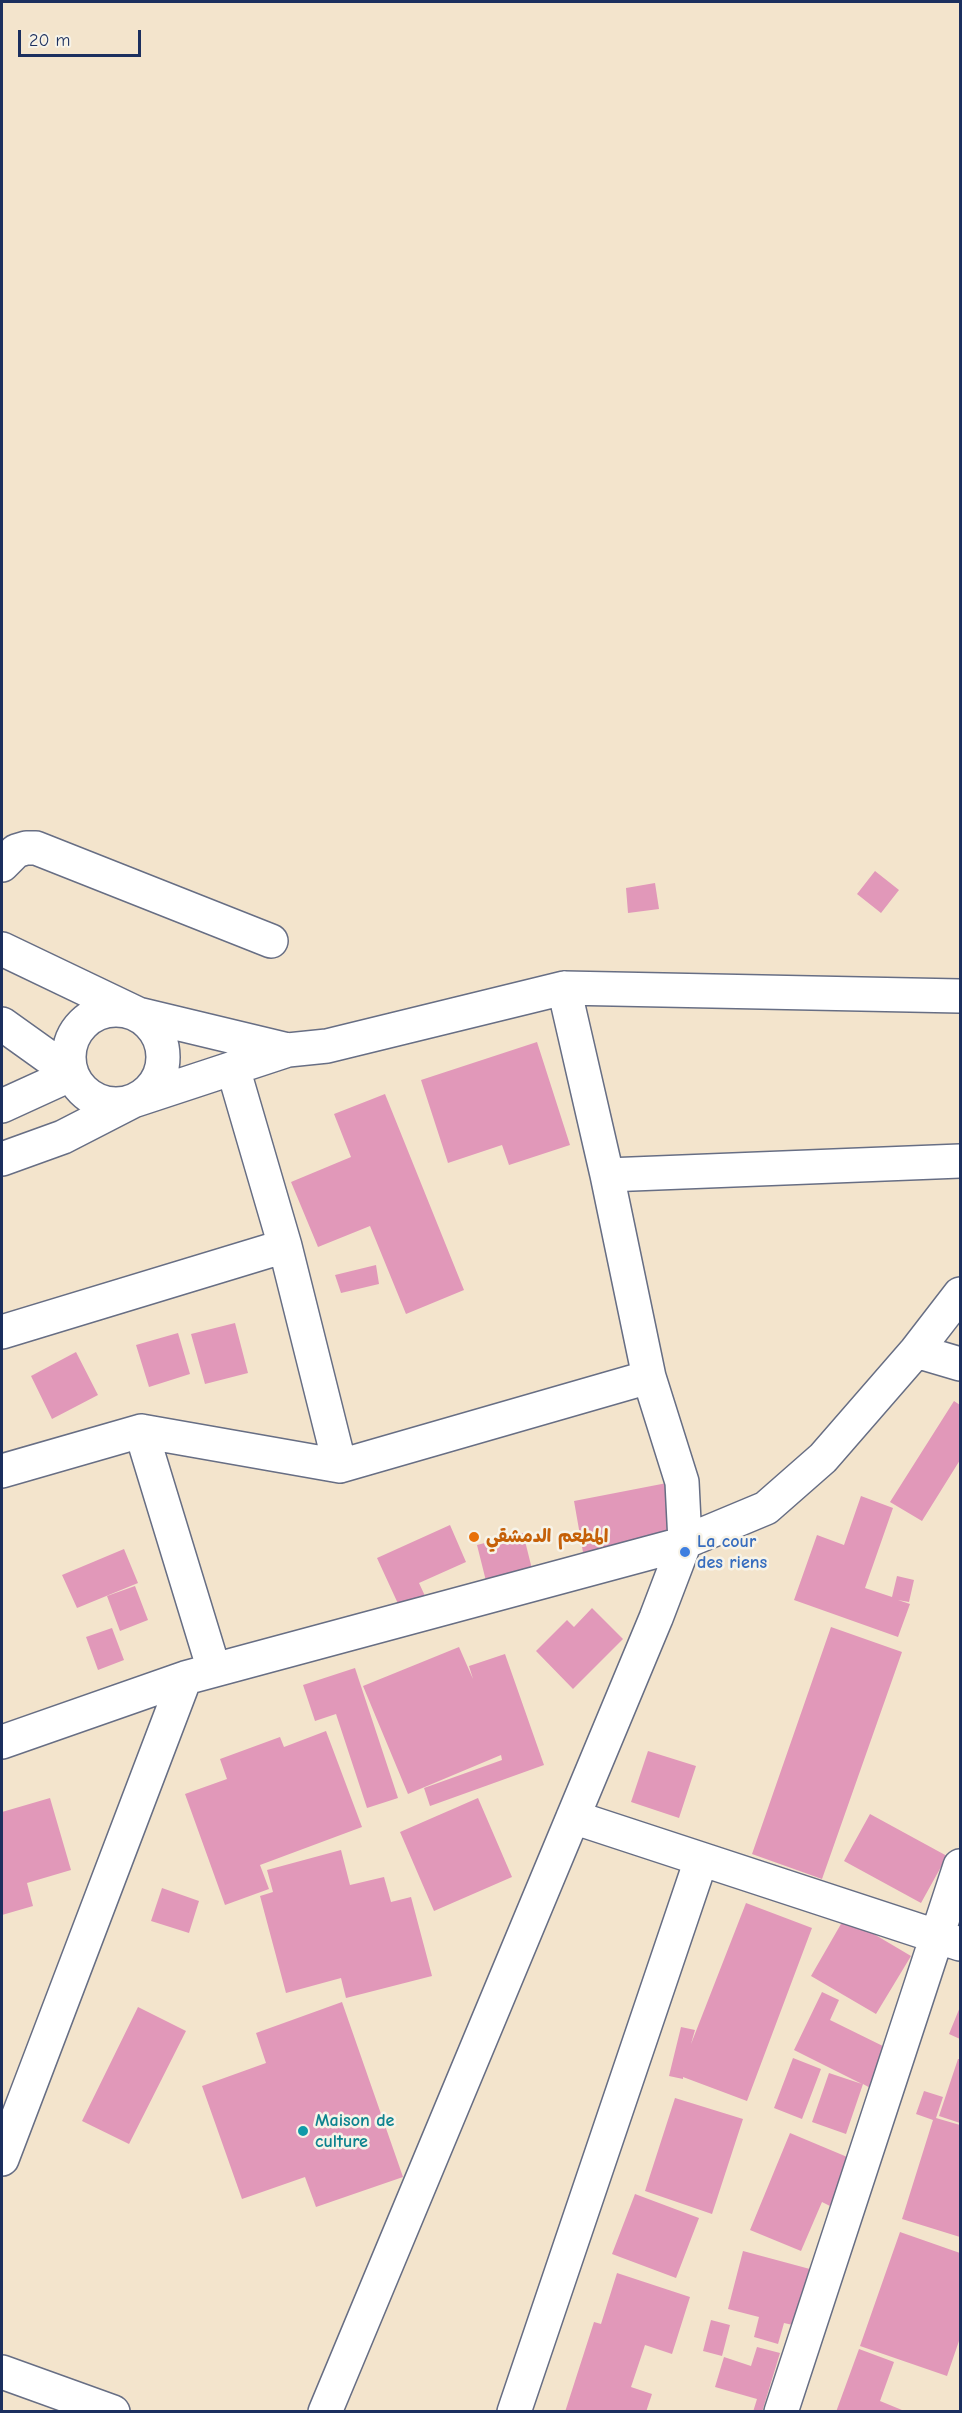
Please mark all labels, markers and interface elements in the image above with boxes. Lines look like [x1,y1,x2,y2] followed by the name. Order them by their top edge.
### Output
[21,18,144,56] scale bar
[29,30,70,51] text: 20 m
[486,1526,608,1548] place label: المطعم الدمشقي
[467,1530,481,1544] marker: المطعم الدمشقي
[697,1531,767,1574] place label: La cour des riens
[678,1545,692,1559] marker: La cour des riens
[315,2110,394,2152] place label: Maison de culture
[296,2124,310,2138] marker: Maison de culture

